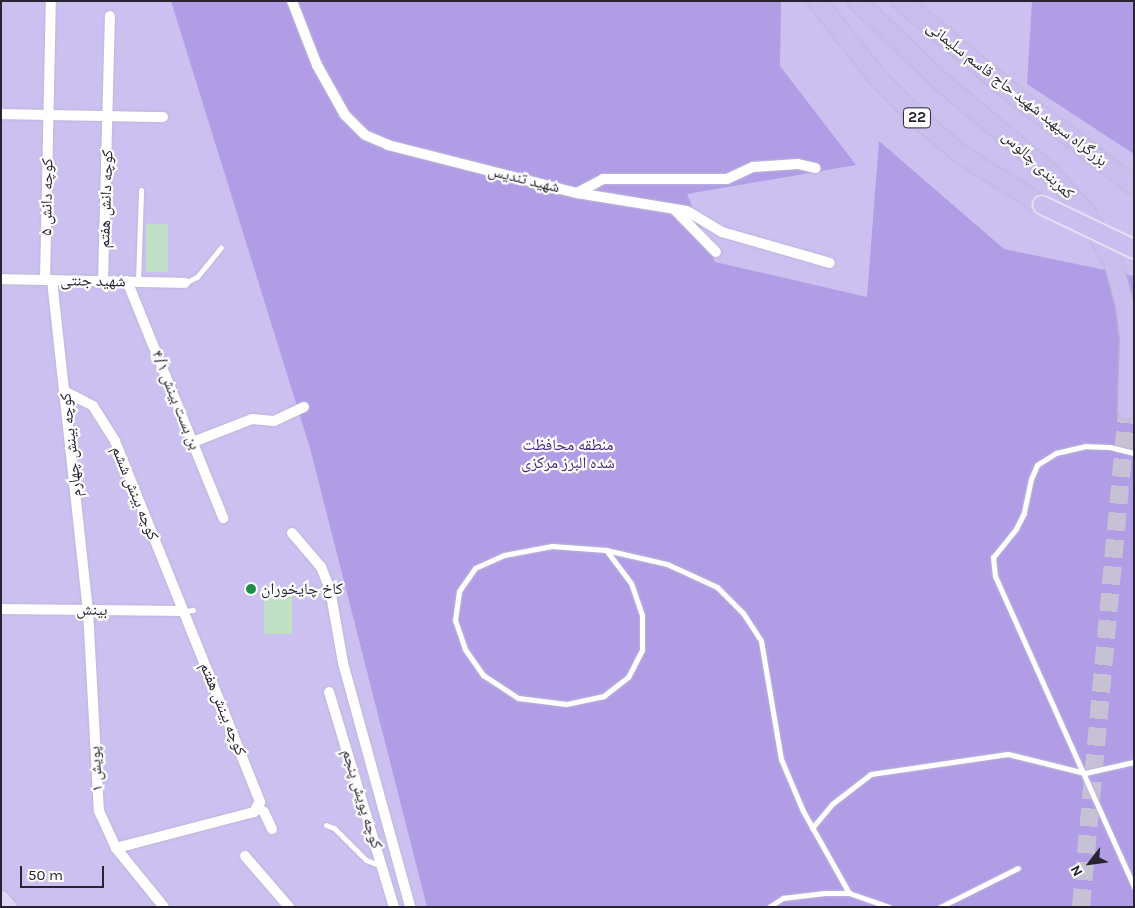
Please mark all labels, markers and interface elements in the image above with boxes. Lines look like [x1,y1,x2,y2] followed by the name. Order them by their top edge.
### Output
[923,17,1111,171] street label: بزرگراه سپهبد شهید حاج قاسم سلیمانی
[902,106,932,130] road number: 22
[998,127,1078,203] street label: کمربندی چالوس
[95,149,117,249] street label: کوچه دانش هفتم
[37,158,57,236] street label: کوچه دانش ۵
[486,161,562,197] street label: شهید تندیس
[60,271,126,291] street label: شهید جنتی
[147,347,205,453] street label: بن بست بینش ۴/۱
[56,392,86,498] street label: کوچه بینش چهارم
[521,435,615,473] park label: منطقه محافظت شده البرز مرکزی
[107,443,163,543] street label: کوچه بینش ششم
[261,579,343,599] place label: کاخ چایخوران
[245,583,257,595] marker: کاخ چایخوران
[76,600,108,620] street label: بینش
[196,660,250,758] street label: کوچه بینش هفتم
[85,746,107,792] street label: پویش ۱
[338,747,386,851] street label: کوچه پویش پنجم
[1065,838,1115,888] north arrow
[22,856,106,888] scale bar
[1067,862,1086,879] text: N
[28,866,63,884] text: 50 m

